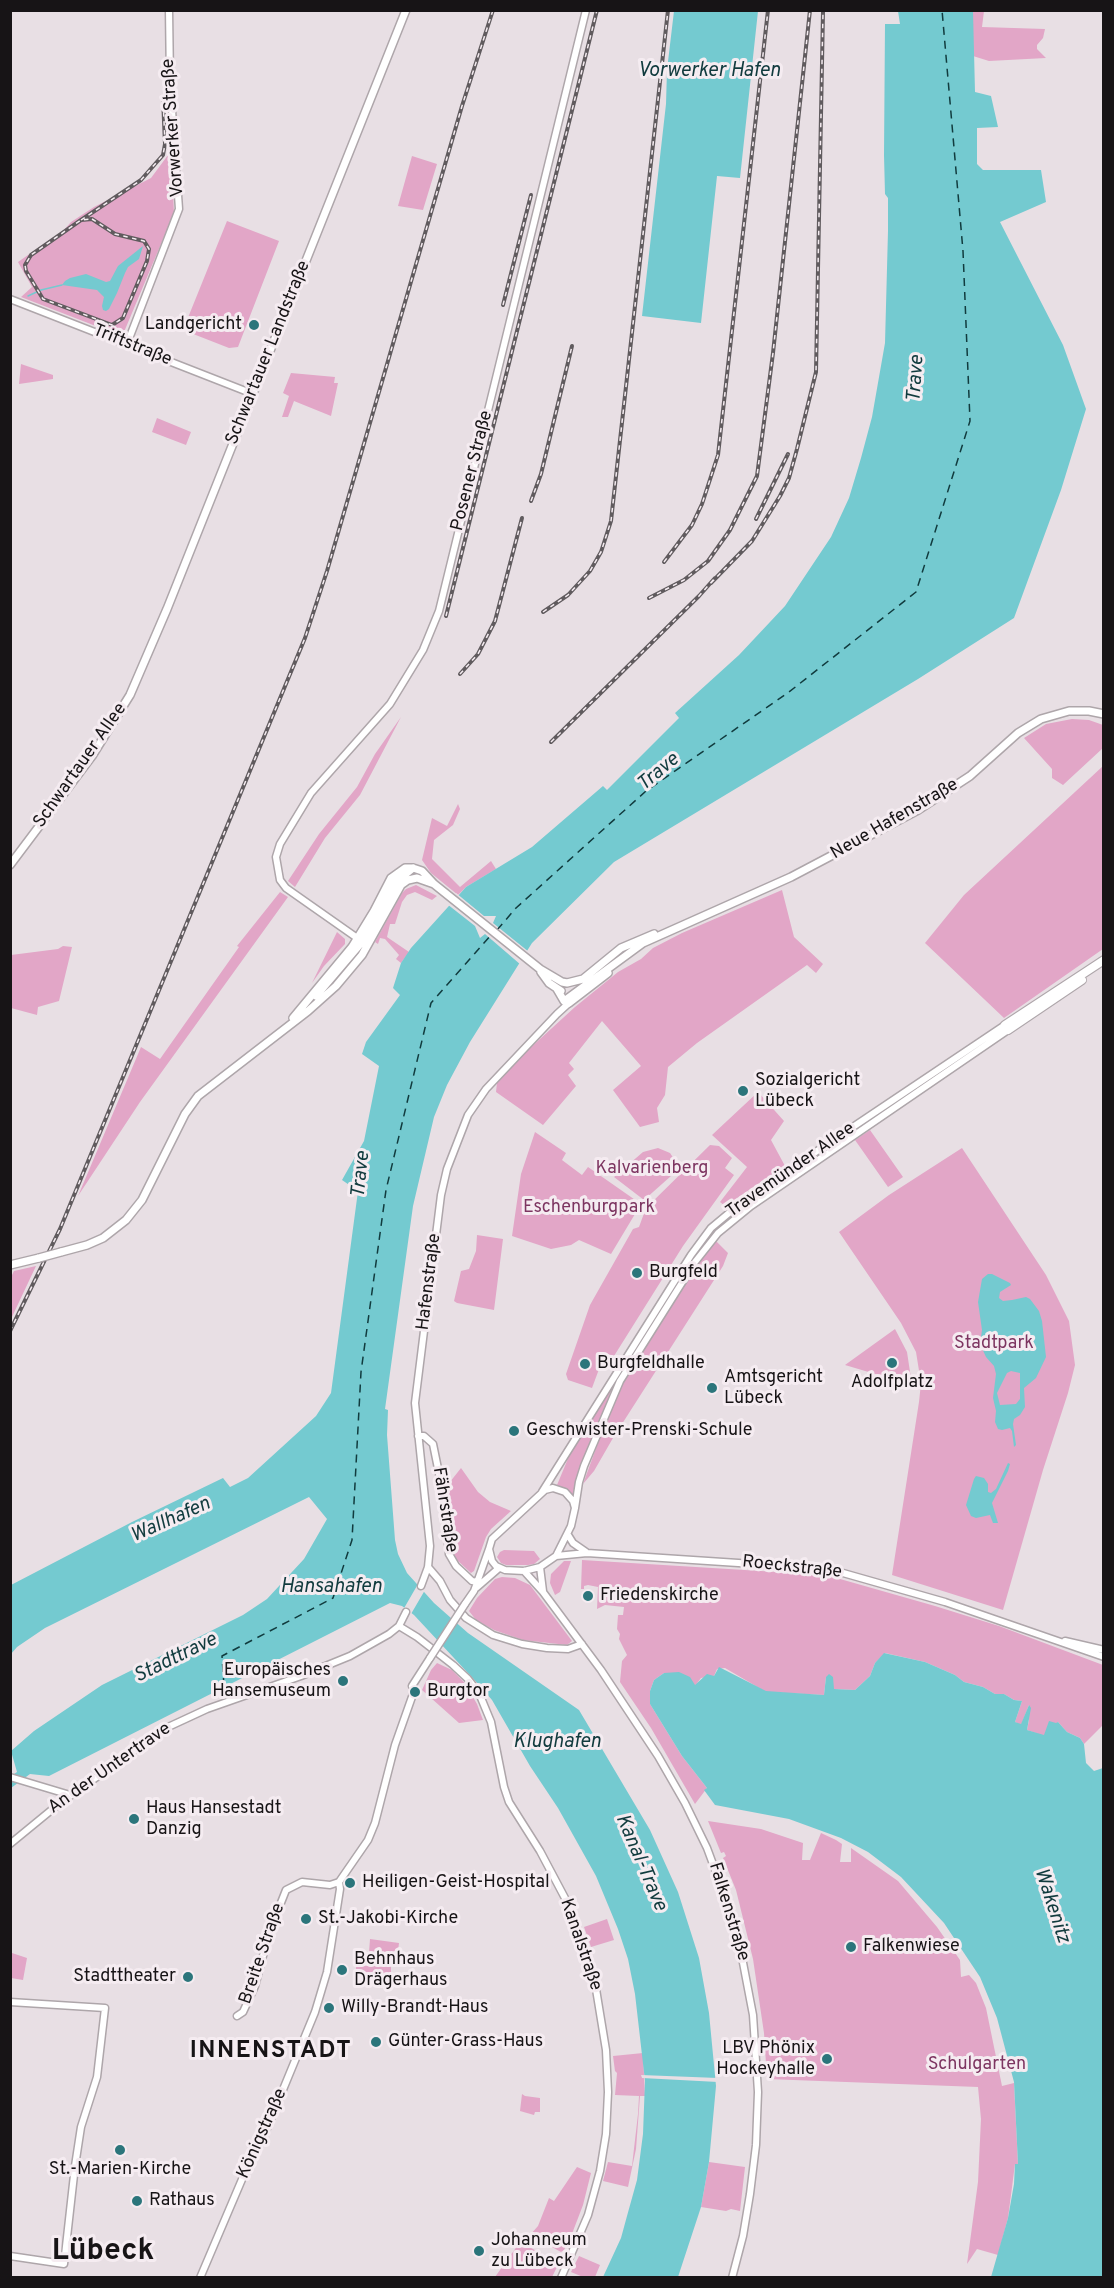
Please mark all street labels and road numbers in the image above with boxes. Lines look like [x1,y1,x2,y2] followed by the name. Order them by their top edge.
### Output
[158,58,190,198] street label: Vorwerker Straße
[222,258,316,448] street label: Schwartauer Landstraße
[89,320,175,372] street label: Triftstraße
[448,409,498,533] street label: Posener Straße
[30,699,132,833] street label: Schwartauer Allee
[827,775,963,865] street label: Neue Hafenstraße
[722,1118,860,1224] street label: Travemünder Allee
[413,1232,447,1332] street label: Hafenstraße
[427,1466,461,1554] street label: Fährstraße
[741,1552,843,1584] street label: Roeckstraße
[45,1719,175,1819] street label: An der Untertrave
[703,1860,753,1964] street label: Falkenstraße
[554,1896,606,1994] street label: Kanalstraße
[236,1901,290,2007] street label: Breite Straße
[233,2086,293,2182] street label: Königstraße

